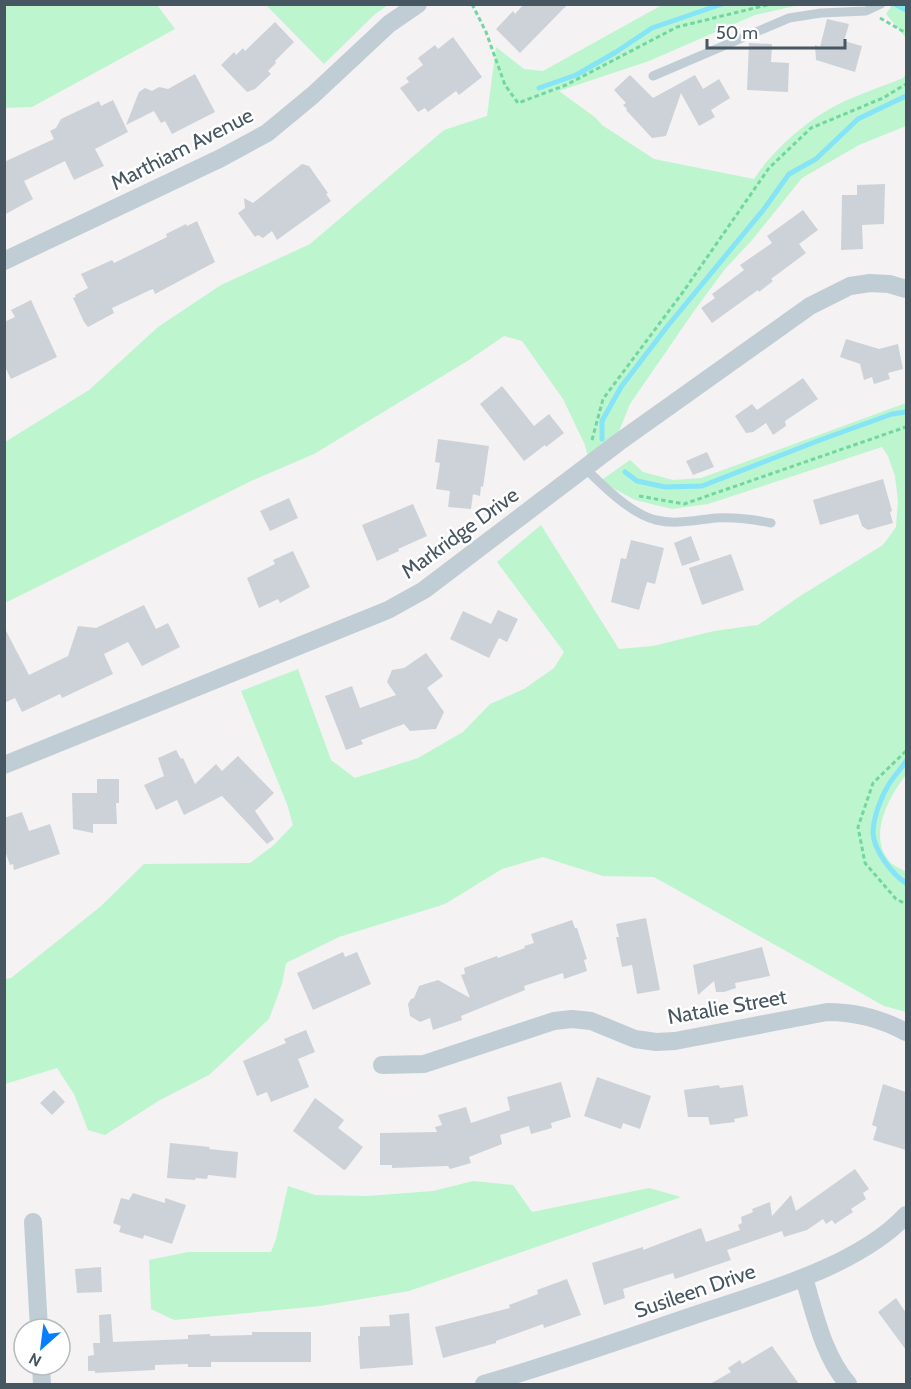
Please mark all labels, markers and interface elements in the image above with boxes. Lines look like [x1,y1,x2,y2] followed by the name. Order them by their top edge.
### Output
[707,12,845,50] scale bar
[716,22,758,44] text: 50 m
[106,102,257,195] street label: Marthiam Avenue
[396,482,523,584] street label: Markridge Drive
[665,984,788,1029] street label: Natalie Street
[631,1258,759,1323] street label: Susileen Drive
[12,1317,72,1377] north arrow
[26,1349,45,1371] text: N

